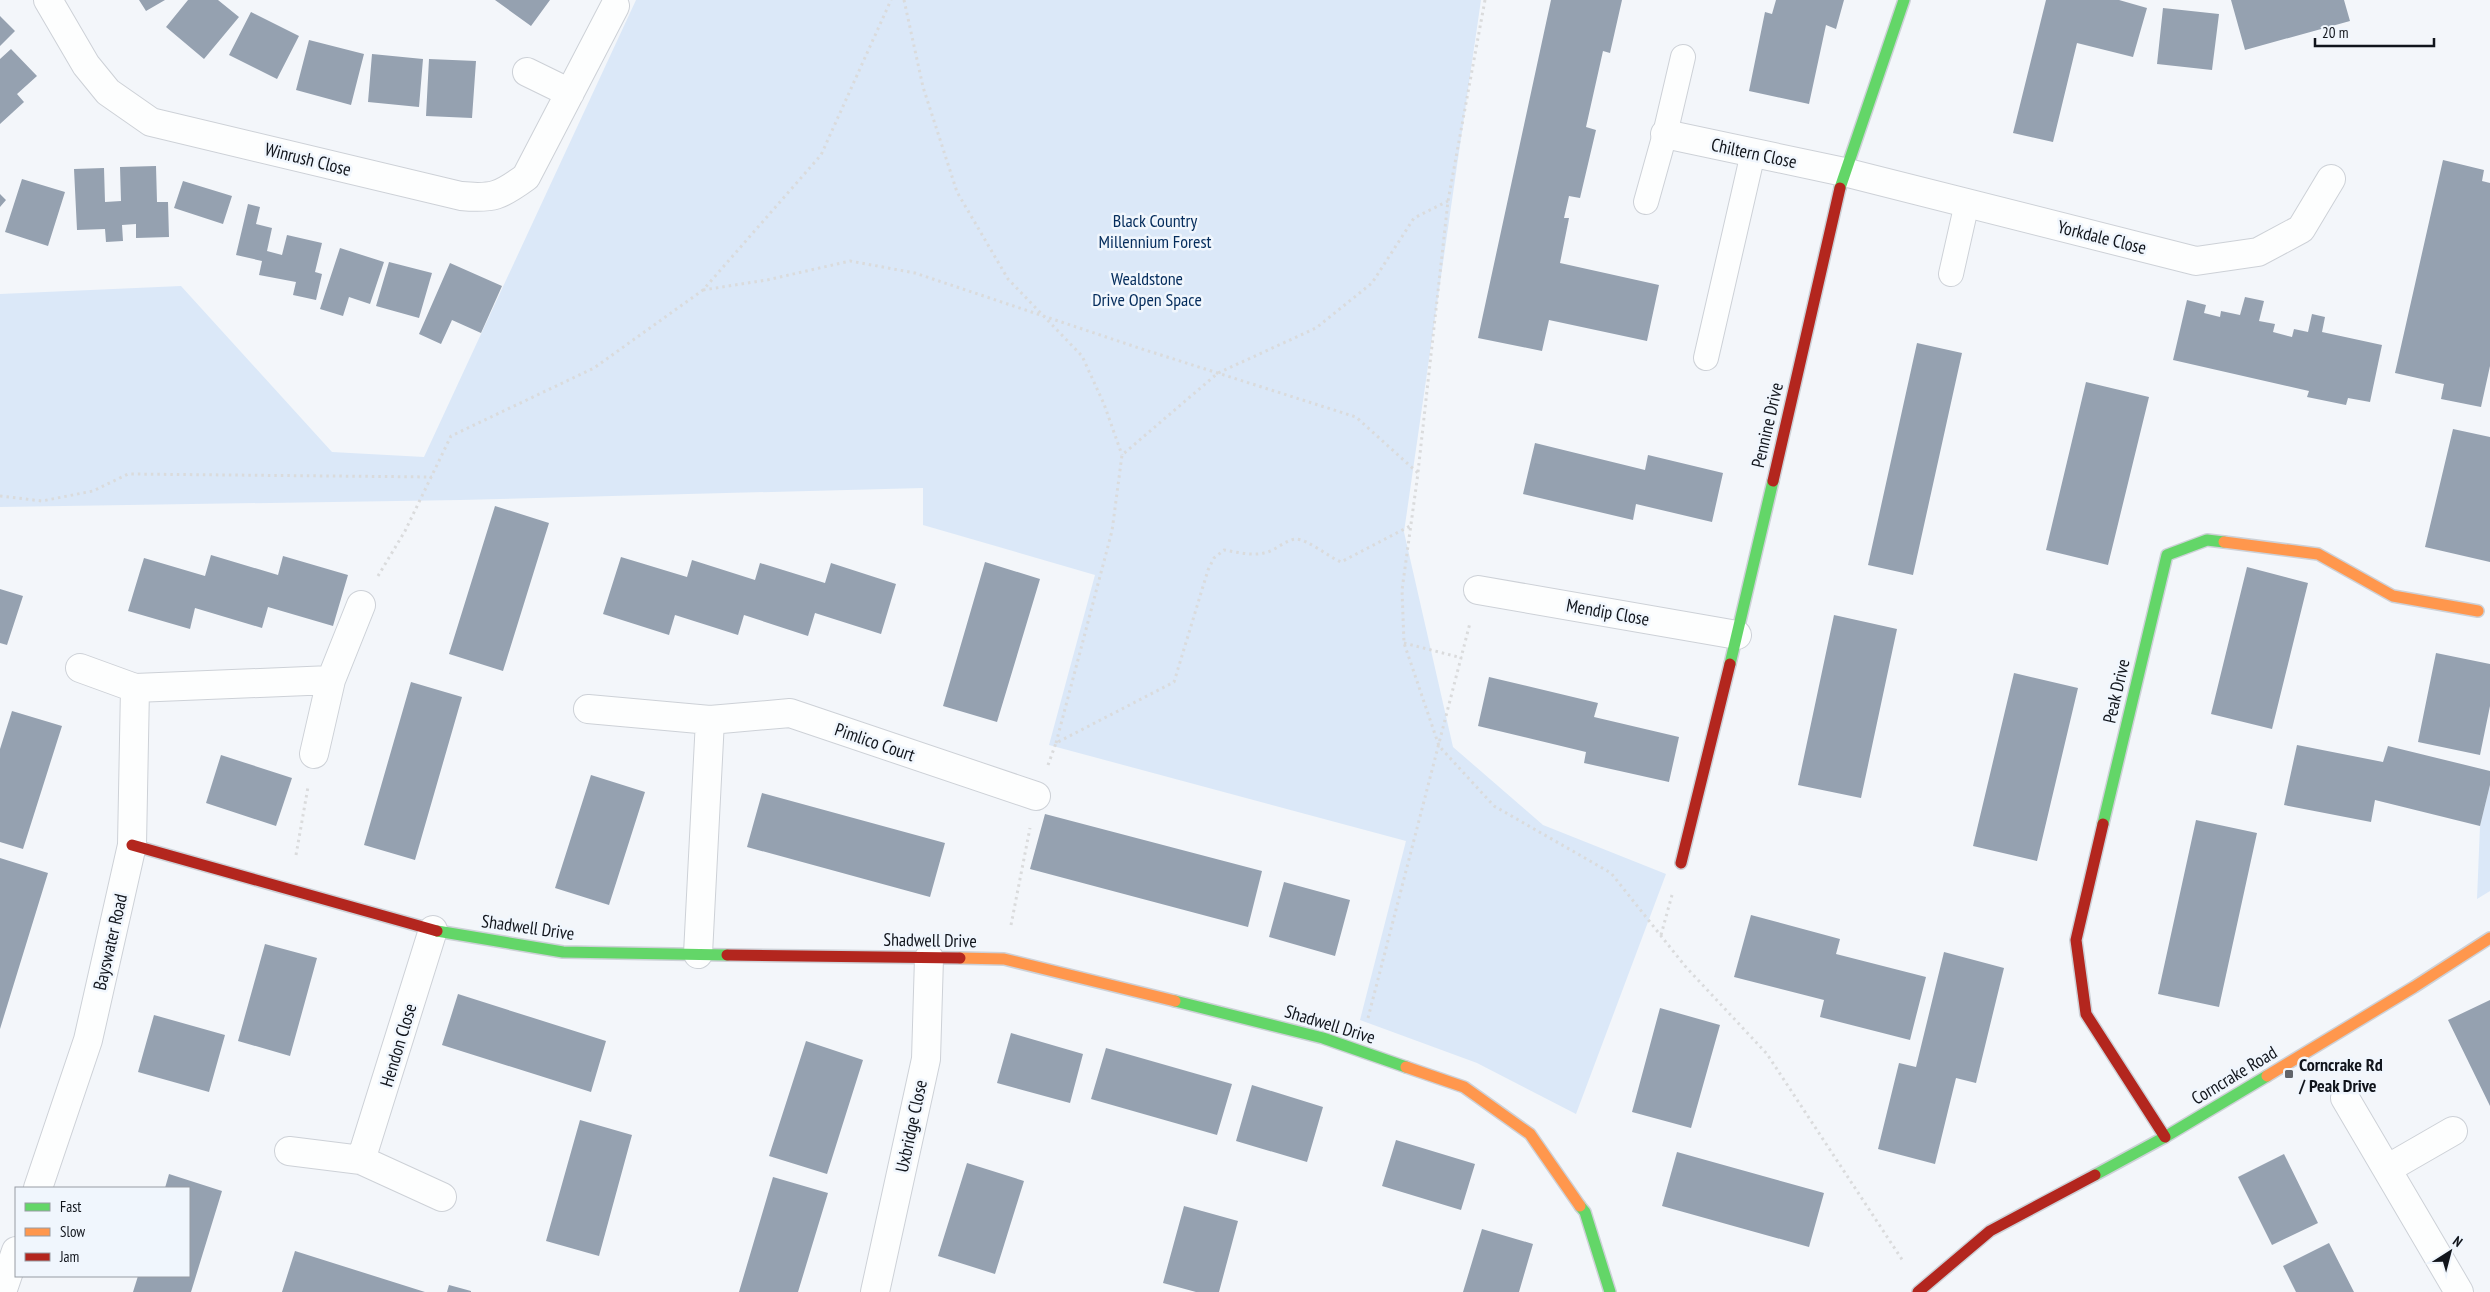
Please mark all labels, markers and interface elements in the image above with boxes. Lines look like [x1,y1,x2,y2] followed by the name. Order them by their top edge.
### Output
[2315,15,2434,47] scale bar
[2322,23,2348,42] text: 20 m
[1709,133,1799,173] street label: Chiltern Close
[262,137,354,181] street label: Winrush Close
[1099,209,1211,253] park label: Black Country Millennium Forest
[2055,215,2149,259] street label: Yorkdale Close
[1092,267,1202,311] park label: Wealdstone Drive Open Space
[1746,380,1788,470] street label: Pennine Drive
[1565,593,1651,631] street label: Mendip Close
[2097,657,2135,725] street label: Peak Drive
[832,718,918,766] street label: Pimlico Court
[88,892,132,992] street label: Bayswater Road
[480,909,576,945] street label: Shadwell Drive
[883,928,977,952] street label: Shadwell Drive
[1282,999,1378,1049] street label: Shadwell Drive
[374,1001,422,1089] street label: Hendon Close
[2187,1041,2281,1109] street label: Corncrake Road
[2298,1053,2383,1097] place label: Corncrake Rd / Peak Drive
[2283,1068,2295,1080] marker: Corncrake Rd / Peak Drive
[890,1078,932,1174] street label: Uxbridge Close
[15,1187,190,1277] legend
[60,1197,81,1216] text: Fast
[60,1222,85,1241] text: Slow
[2425,1227,2475,1277] north arrow
[2449,1232,2466,1251] text: N
[59,1247,79,1266] text: Jam

